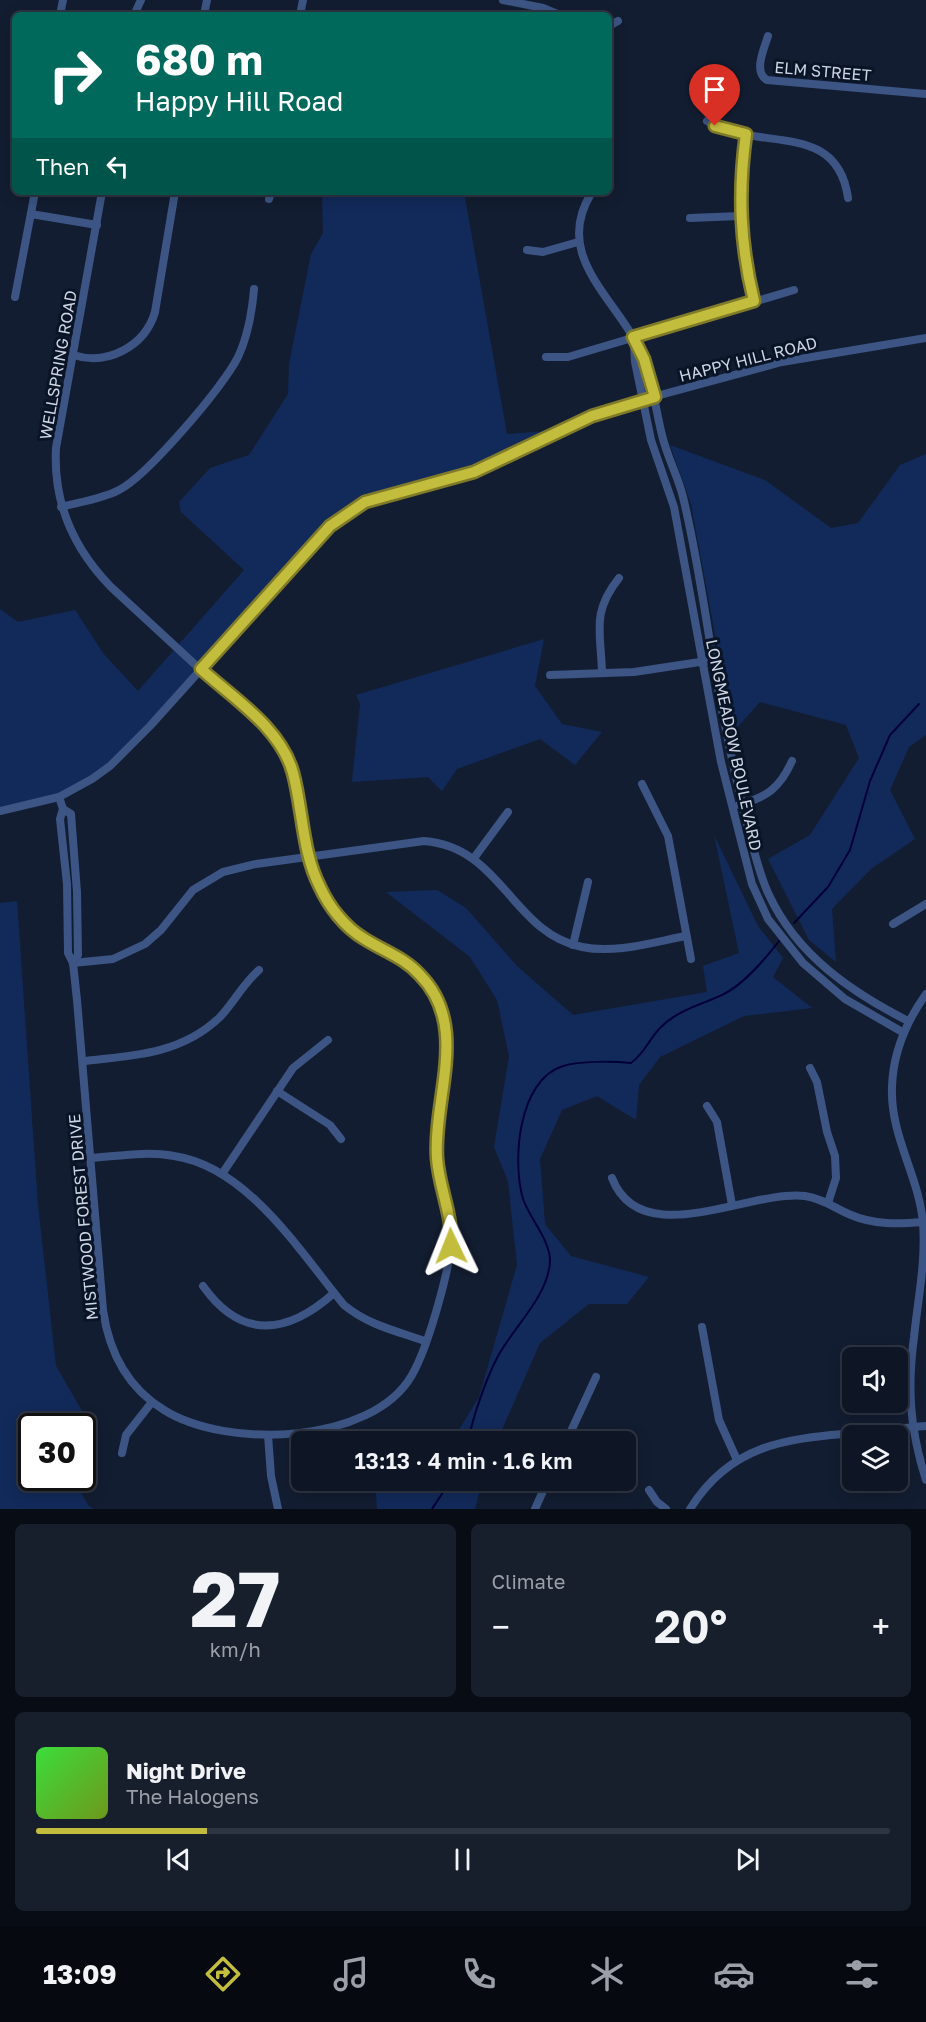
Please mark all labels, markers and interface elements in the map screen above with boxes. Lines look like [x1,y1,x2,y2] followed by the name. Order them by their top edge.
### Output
[135,34,263,84] text: 680 m
[36,36,114,114] icon: right
[774,57,872,85] street label: ELM STREET
[689,64,740,126] pin
[698,73,731,106] icon: arrive
[135,85,343,117] text: Happy Hill Road
[101,150,134,183] icon: left
[36,153,89,180] text: Then
[35,289,81,441] street label: WELLSPRING ROAD
[677,332,819,386] street label: HAPPY HILL ROAD
[702,638,766,852] street label: LONGMEADOW BOULEVARD
[64,1113,102,1321] street label: MISTWOOD FOREST DRIVE
[419,1214,483,1278] position arrow
[842,1347,908,1491] map controls
[842,1347,908,1413] button: sound
[18,1413,96,1491] speed limit sign: 30
[842,1425,908,1491] button: layers
[354,1447,573,1474] text: 13:13 · 4 min · 1.6 km
[190,1551,280,1644] text: 27
[492,1569,565,1593] text: Climate
[654,1599,727,1653] text: 20°
[492,1607,510,1646] text: −
[872,1607,890,1646] text: +
[210,1637,261,1661] text: km/h
[126,1757,246,1784] text: Night Drive
[126,1784,259,1808] text: The Halogens
[162,1843,195,1876] icon: previous
[446,1843,479,1876] icon: pause
[731,1843,764,1876] icon: next
[202,1953,244,1995] icon: directions
[330,1953,372,1995] icon: music
[458,1953,500,1995] icon: phone
[586,1953,628,1995] icon: climate
[713,1953,755,1995] icon: car
[841,1953,883,1995] icon: filters
[43,1958,117,1990] text: 13:09

